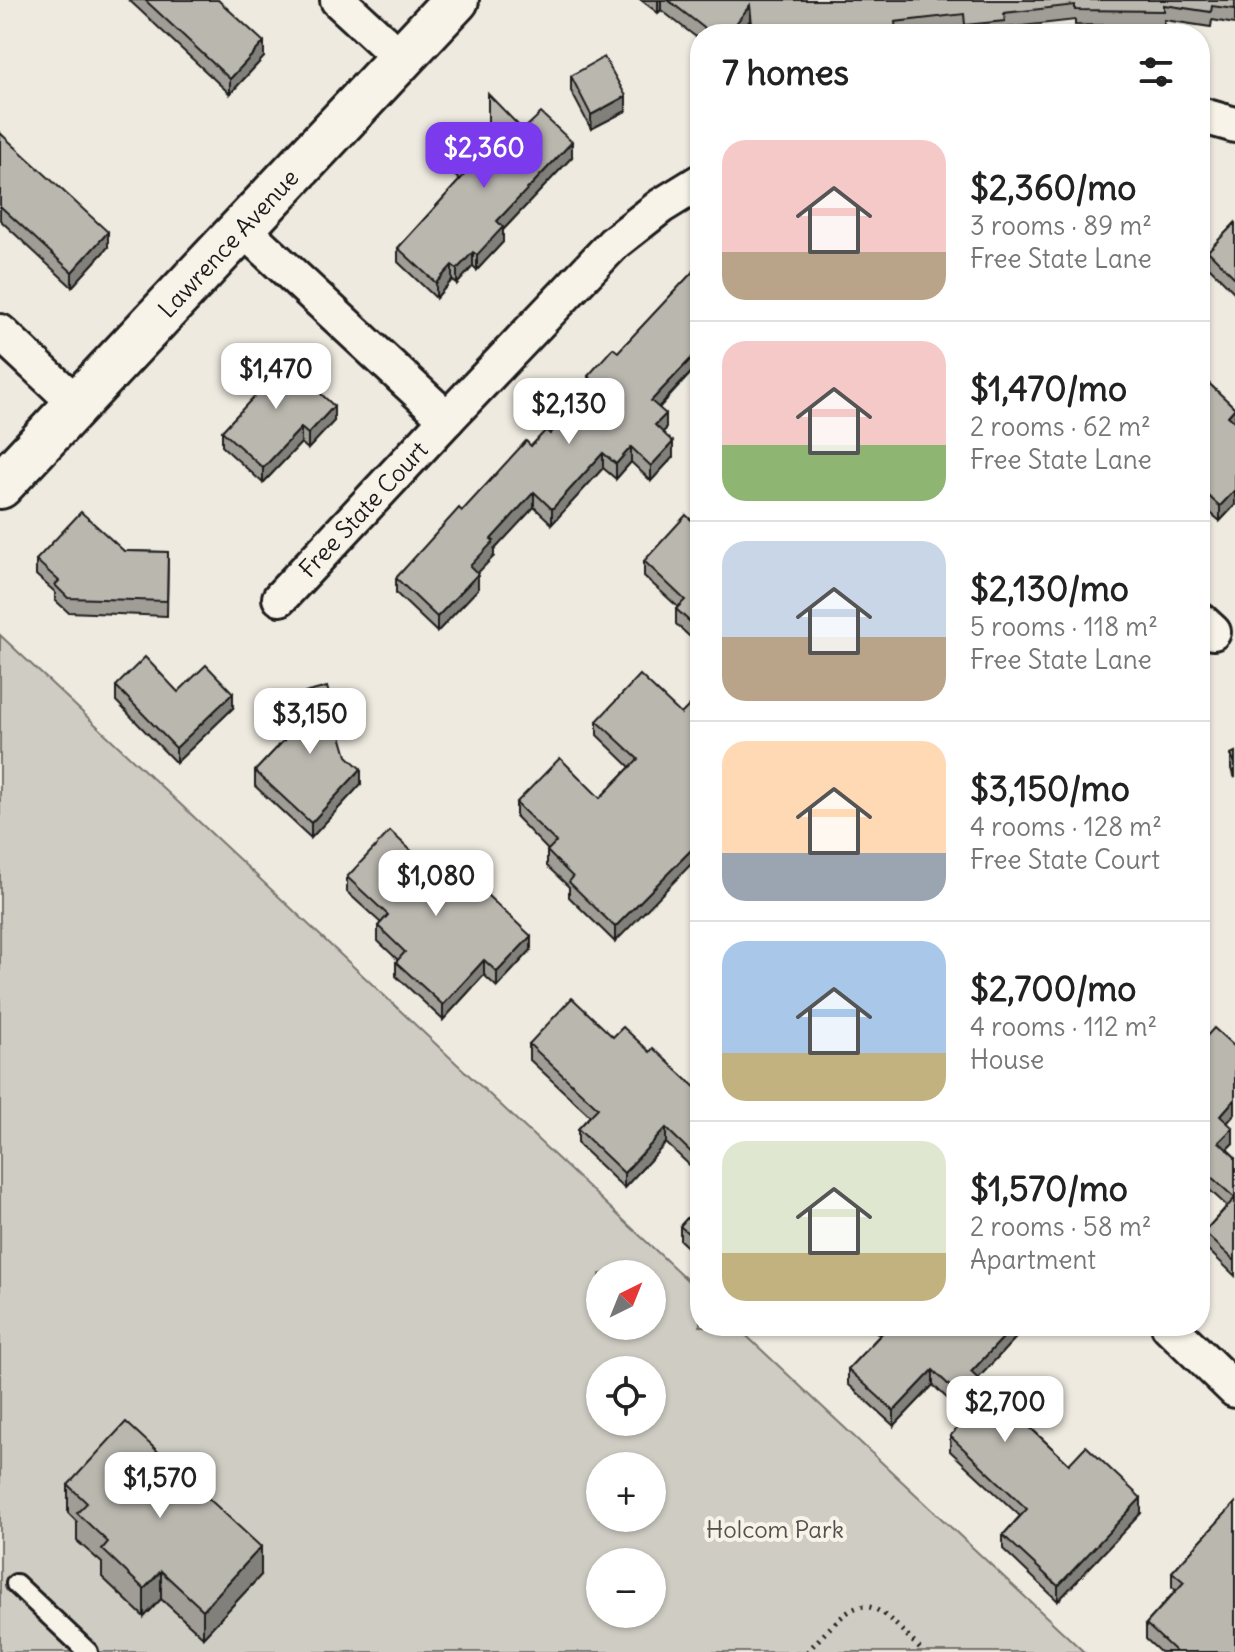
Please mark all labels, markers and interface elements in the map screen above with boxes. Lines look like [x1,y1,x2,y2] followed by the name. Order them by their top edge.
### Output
[1134,50,1178,94] icon: filters
[722,51,849,94] text: 7 homes
[419,122,549,190] pin: $2,360
[444,131,525,164] text: $2,360
[151,162,305,324] street label: Lawrence Avenue
[970,166,1136,209] text: $2,360/mo
[786,172,882,268] icon: home
[970,209,1152,242] text: 3 rooms · 89 m²
[970,242,1152,275] text: Free State Lane
[211,343,341,411] pin: $1,470
[239,352,313,385] text: $1,470
[970,367,1127,410] text: $1,470/mo
[786,373,882,469] icon: home
[504,378,634,446] pin: $2,130
[531,387,607,420] text: $2,130
[970,410,1151,443] text: 2 rooms · 62 m²
[292,435,434,583] street label: Free State Court
[970,443,1152,476] text: Free State Lane
[970,567,1129,610] text: $2,130/mo
[786,573,882,669] icon: home
[970,610,1158,643] text: 5 rooms · 118 m²
[970,643,1152,676] text: Free State Lane
[245,688,375,756] pin: $3,150
[272,697,348,730] text: $3,150
[970,767,1130,810] text: $3,150/mo
[786,773,882,869] icon: home
[970,810,1162,843] text: 4 rooms · 128 m²
[970,843,1160,876] text: Free State Court
[371,850,501,918] pin: $1,080
[397,859,475,892] text: $1,080
[970,967,1136,1010] text: $2,700/mo
[786,973,882,1069] icon: home
[970,1010,1157,1043] text: 4 rooms · 112 m²
[970,1043,1044,1076] text: House
[970,1167,1128,1210] text: $1,570/mo
[786,1173,882,1269] icon: home
[970,1210,1151,1243] text: 2 rooms · 58 m²
[970,1243,1096,1276] text: Apartment
[586,1260,666,1340] north arrow
[586,1260,666,1628] map controls
[586,1356,666,1436] button: locate
[940,1376,1070,1444] pin: $2,700
[964,1385,1046,1418] text: $2,700
[95,1452,225,1520] pin: $1,570
[586,1452,666,1532] button: +
[123,1461,197,1494] text: $1,570
[706,1514,844,1544] park label: Holcom Park
[586,1548,666,1628] button: −

